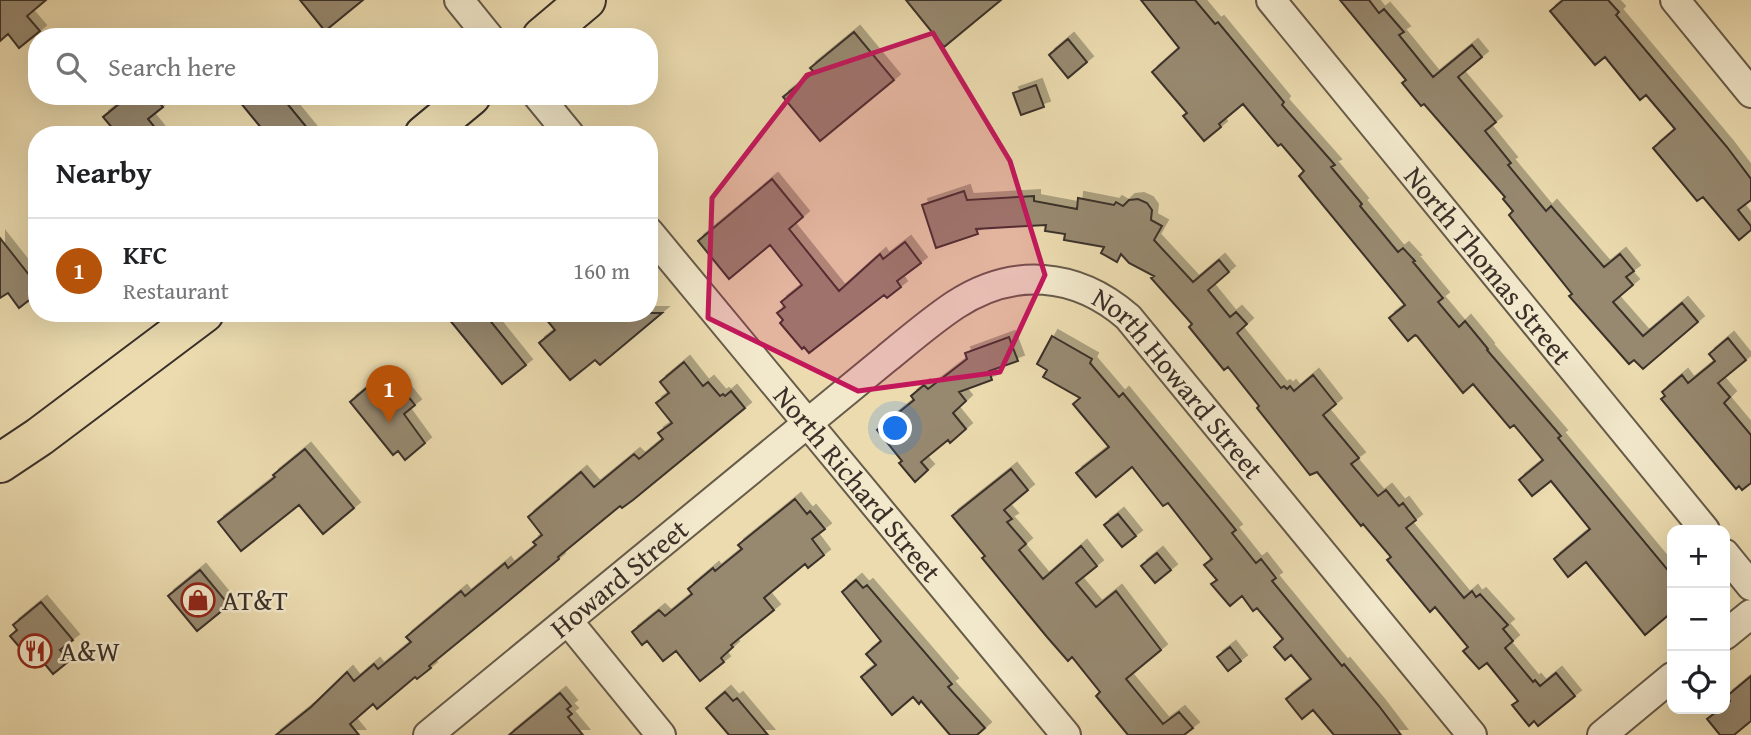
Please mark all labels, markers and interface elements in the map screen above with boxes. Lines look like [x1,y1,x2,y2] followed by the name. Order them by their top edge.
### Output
[28,28,658,105] search box
[108,47,236,86] text: Search here
[52,48,90,86] icon: search
[56,150,152,194] text: Nearby
[1395,157,1583,373] street label: North Thomas Street
[123,235,168,274] text: KFC
[73,254,85,287] text: 1
[573,254,630,287] text: 160 m
[123,274,229,307] text: Restaurant
[1085,276,1274,488] street label: North Howard Street
[366,365,412,423] pin: 1
[764,376,952,591] street label: North Richard Street
[878,411,912,445] your location
[540,508,697,647] street label: Howard Street
[1667,525,1730,714] map controls
[1667,525,1730,588] button: +
[222,579,288,620] place label: AT&T
[179,581,217,619] shop icon: AT&T
[1667,588,1730,651] button: −
[60,630,120,671] place label: A&W
[16,632,54,670] restaurant icon: A&W
[1667,651,1730,714] button: locate

